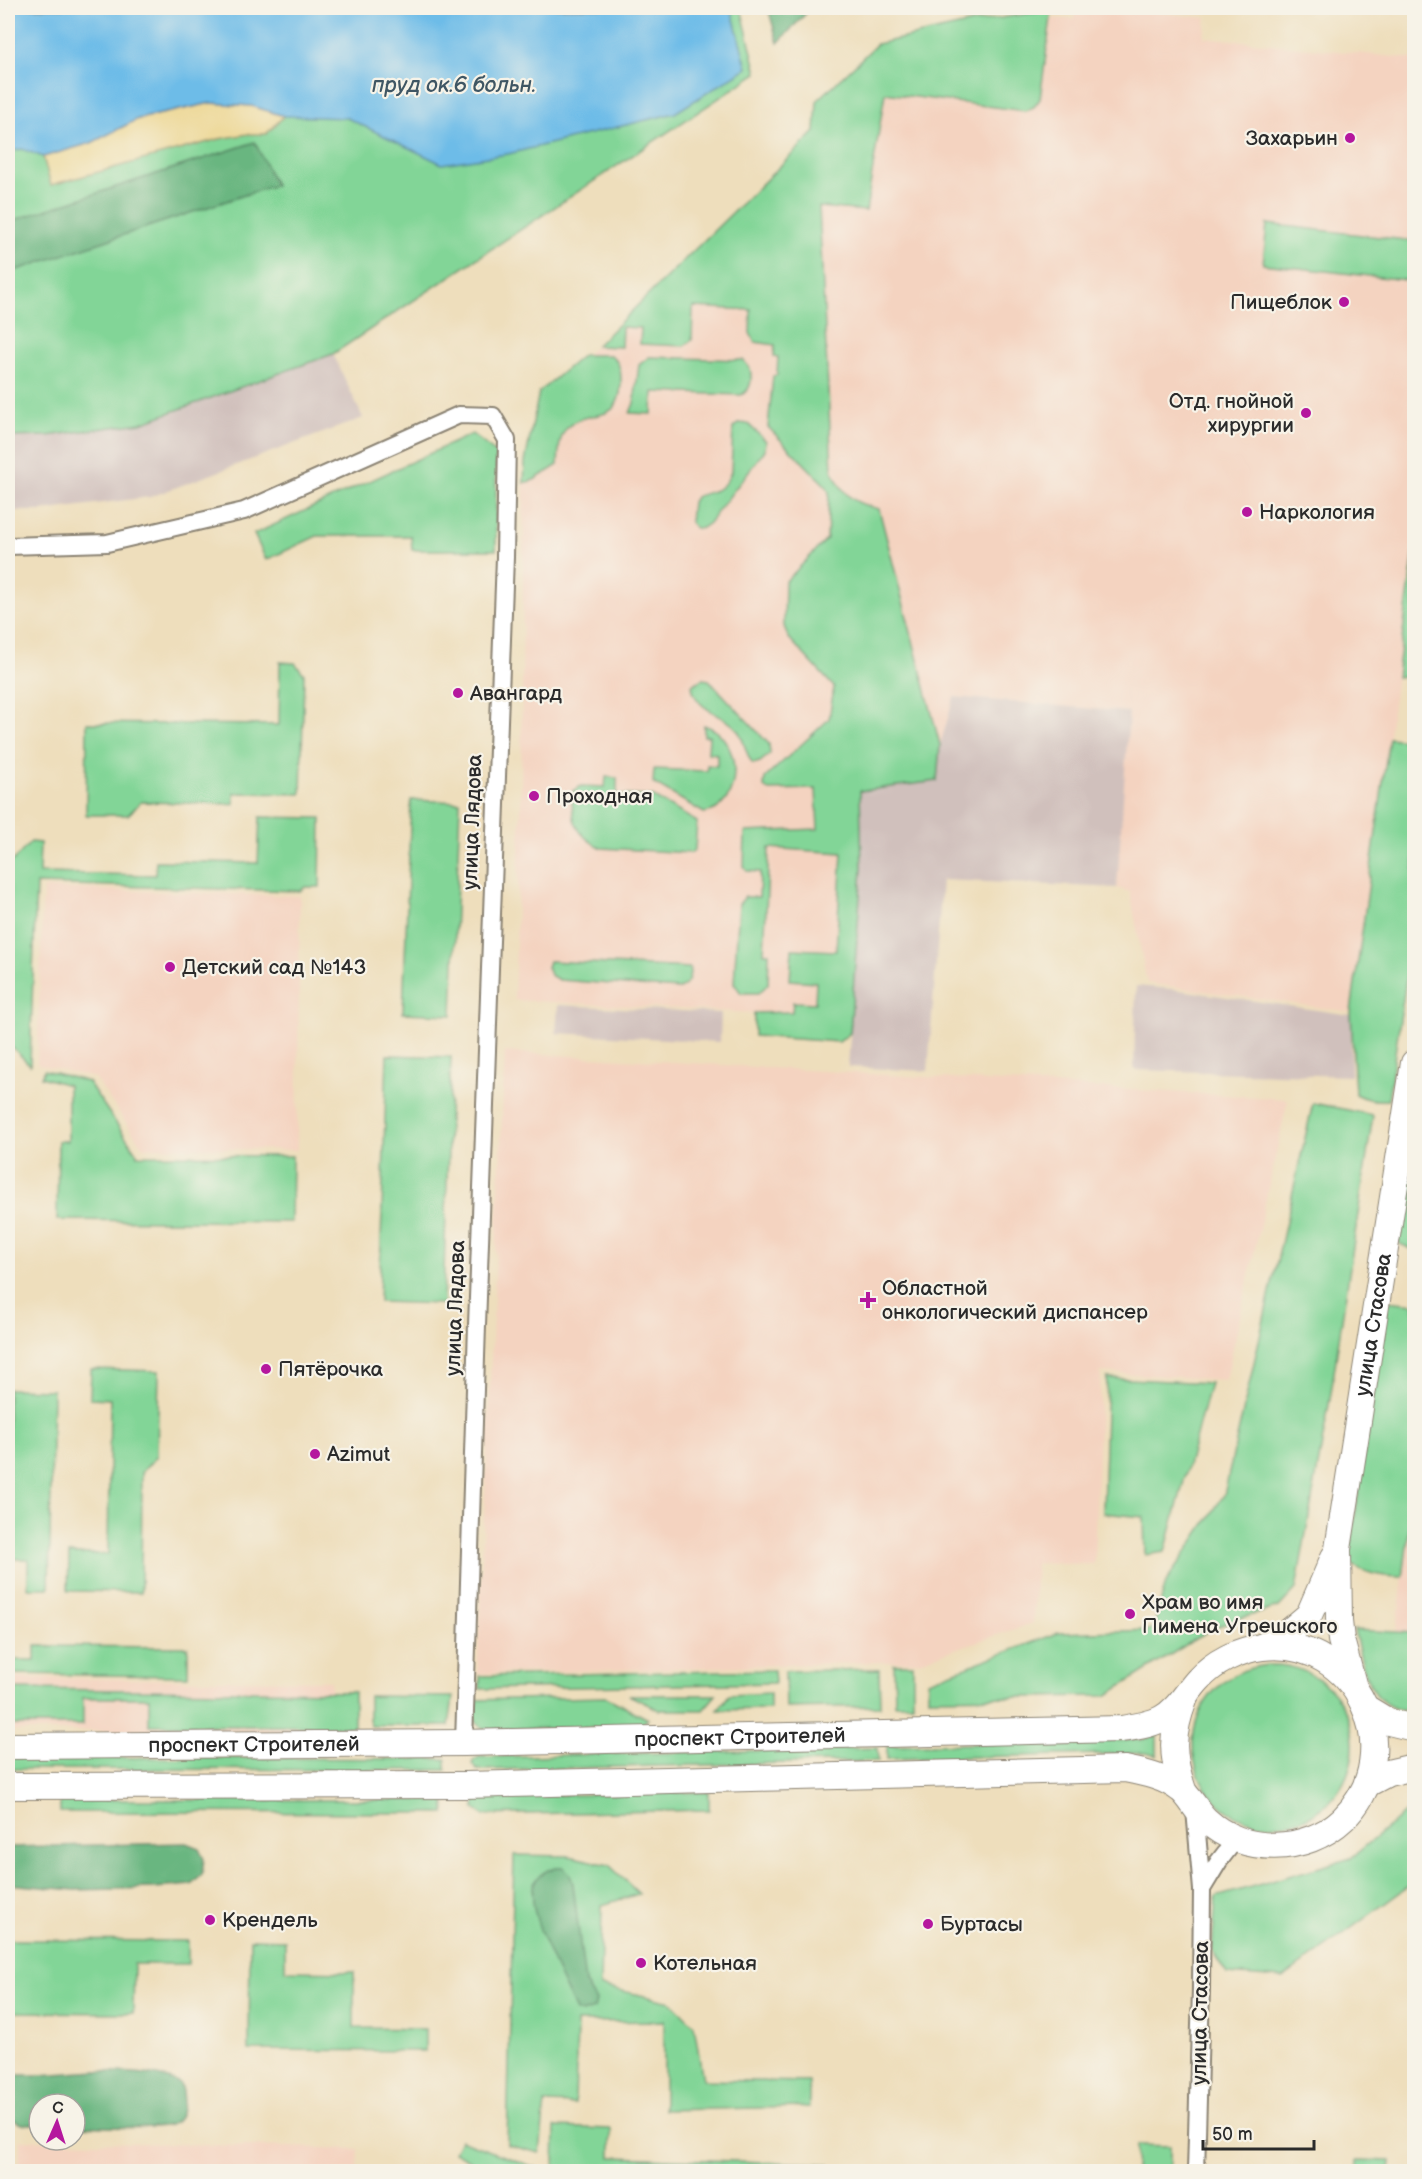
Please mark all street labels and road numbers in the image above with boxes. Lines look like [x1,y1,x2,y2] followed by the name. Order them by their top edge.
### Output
[458,753,487,890] street label: улица Лядова
[441,1239,470,1376] street label: улица Лядова
[1350,1251,1397,1398] street label: улица Стасова
[634,1723,846,1752] street label: проспект Строителей
[148,1732,360,1758] street label: проспект Строителей
[1187,1940,1214,2085] street label: улица Стасова

